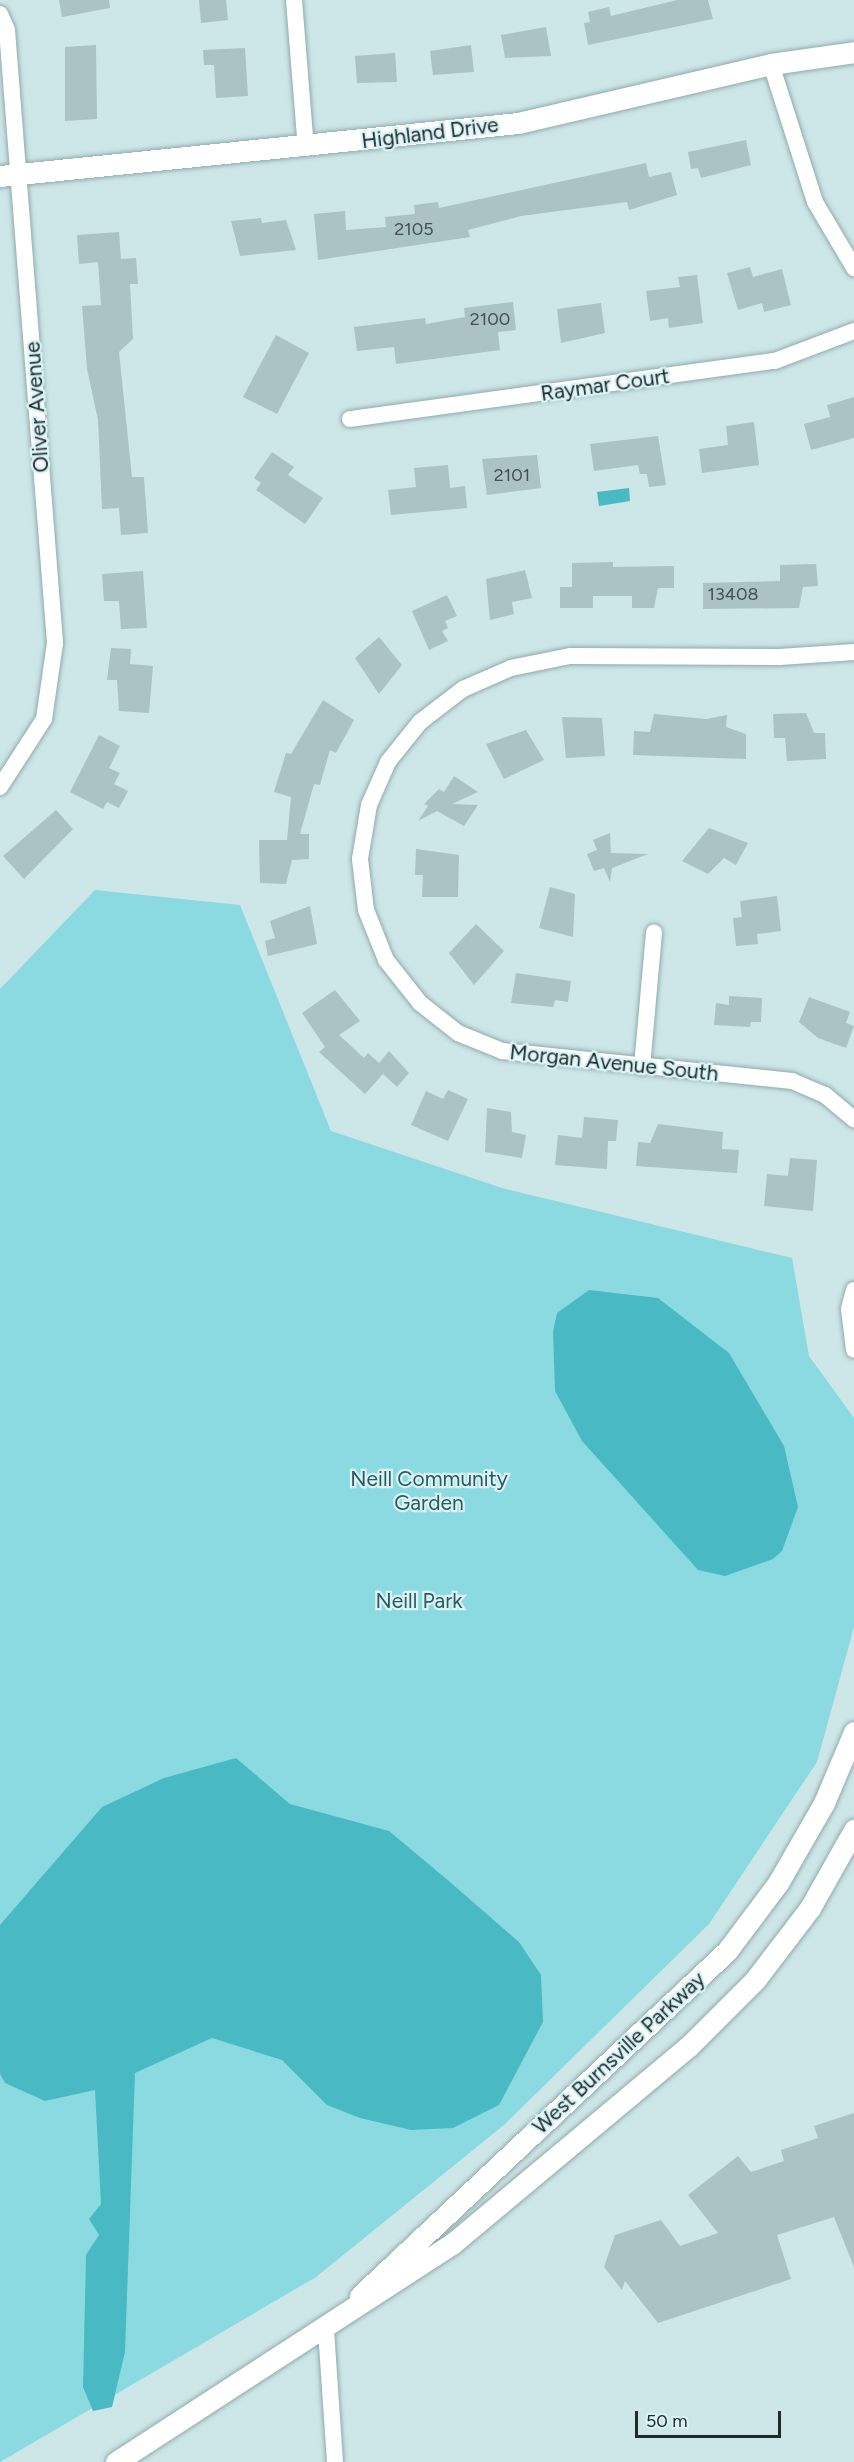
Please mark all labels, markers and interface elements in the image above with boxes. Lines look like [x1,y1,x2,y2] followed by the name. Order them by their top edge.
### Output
[360,112,500,154] street label: Highland Drive
[394,218,434,240] house number: 2105
[470,308,510,330] house number: 2100
[20,341,54,473] street label: Oliver Avenue
[539,363,671,407] street label: Raymar Court
[494,464,530,486] house number: 2101
[708,583,758,605] house number: 13408
[508,1040,720,1086] street label: Morgan Avenue South
[350,1466,508,1516] park label: Neill Community Garden
[376,1588,462,1614] park label: Neill Park
[528,1967,710,2139] street label: West Burnsville Parkway
[638,2399,784,2437] scale bar
[646,2410,688,2432] text: 50 m

